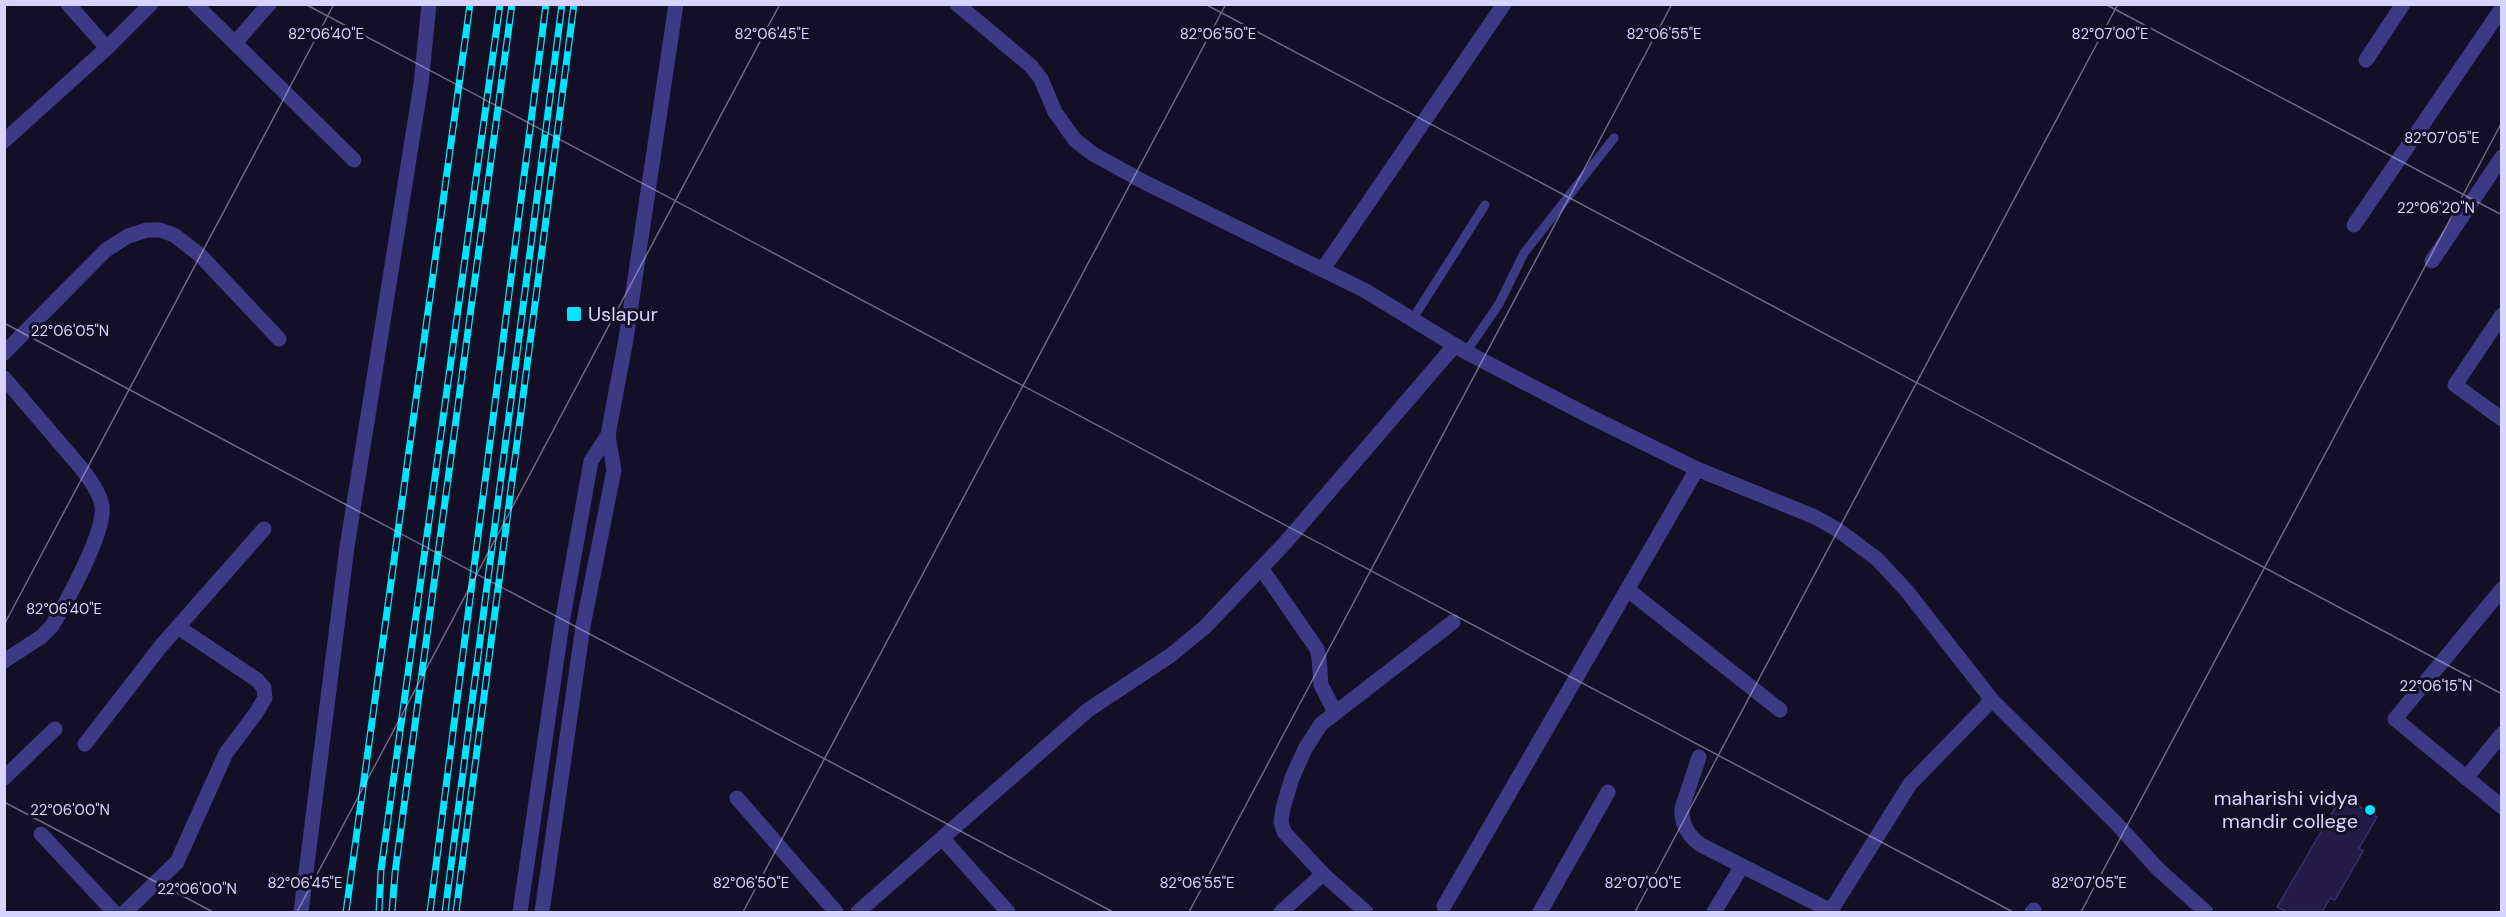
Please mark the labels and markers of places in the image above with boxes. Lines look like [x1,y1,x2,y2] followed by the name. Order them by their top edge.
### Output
[588,301,658,327] place label: Uslapur
[565,305,583,323] marker: Uslapur
[2214,785,2358,834] place label: maharishi vidya mandir college
[2363,803,2377,817] marker: maharishi vidya mandir college

